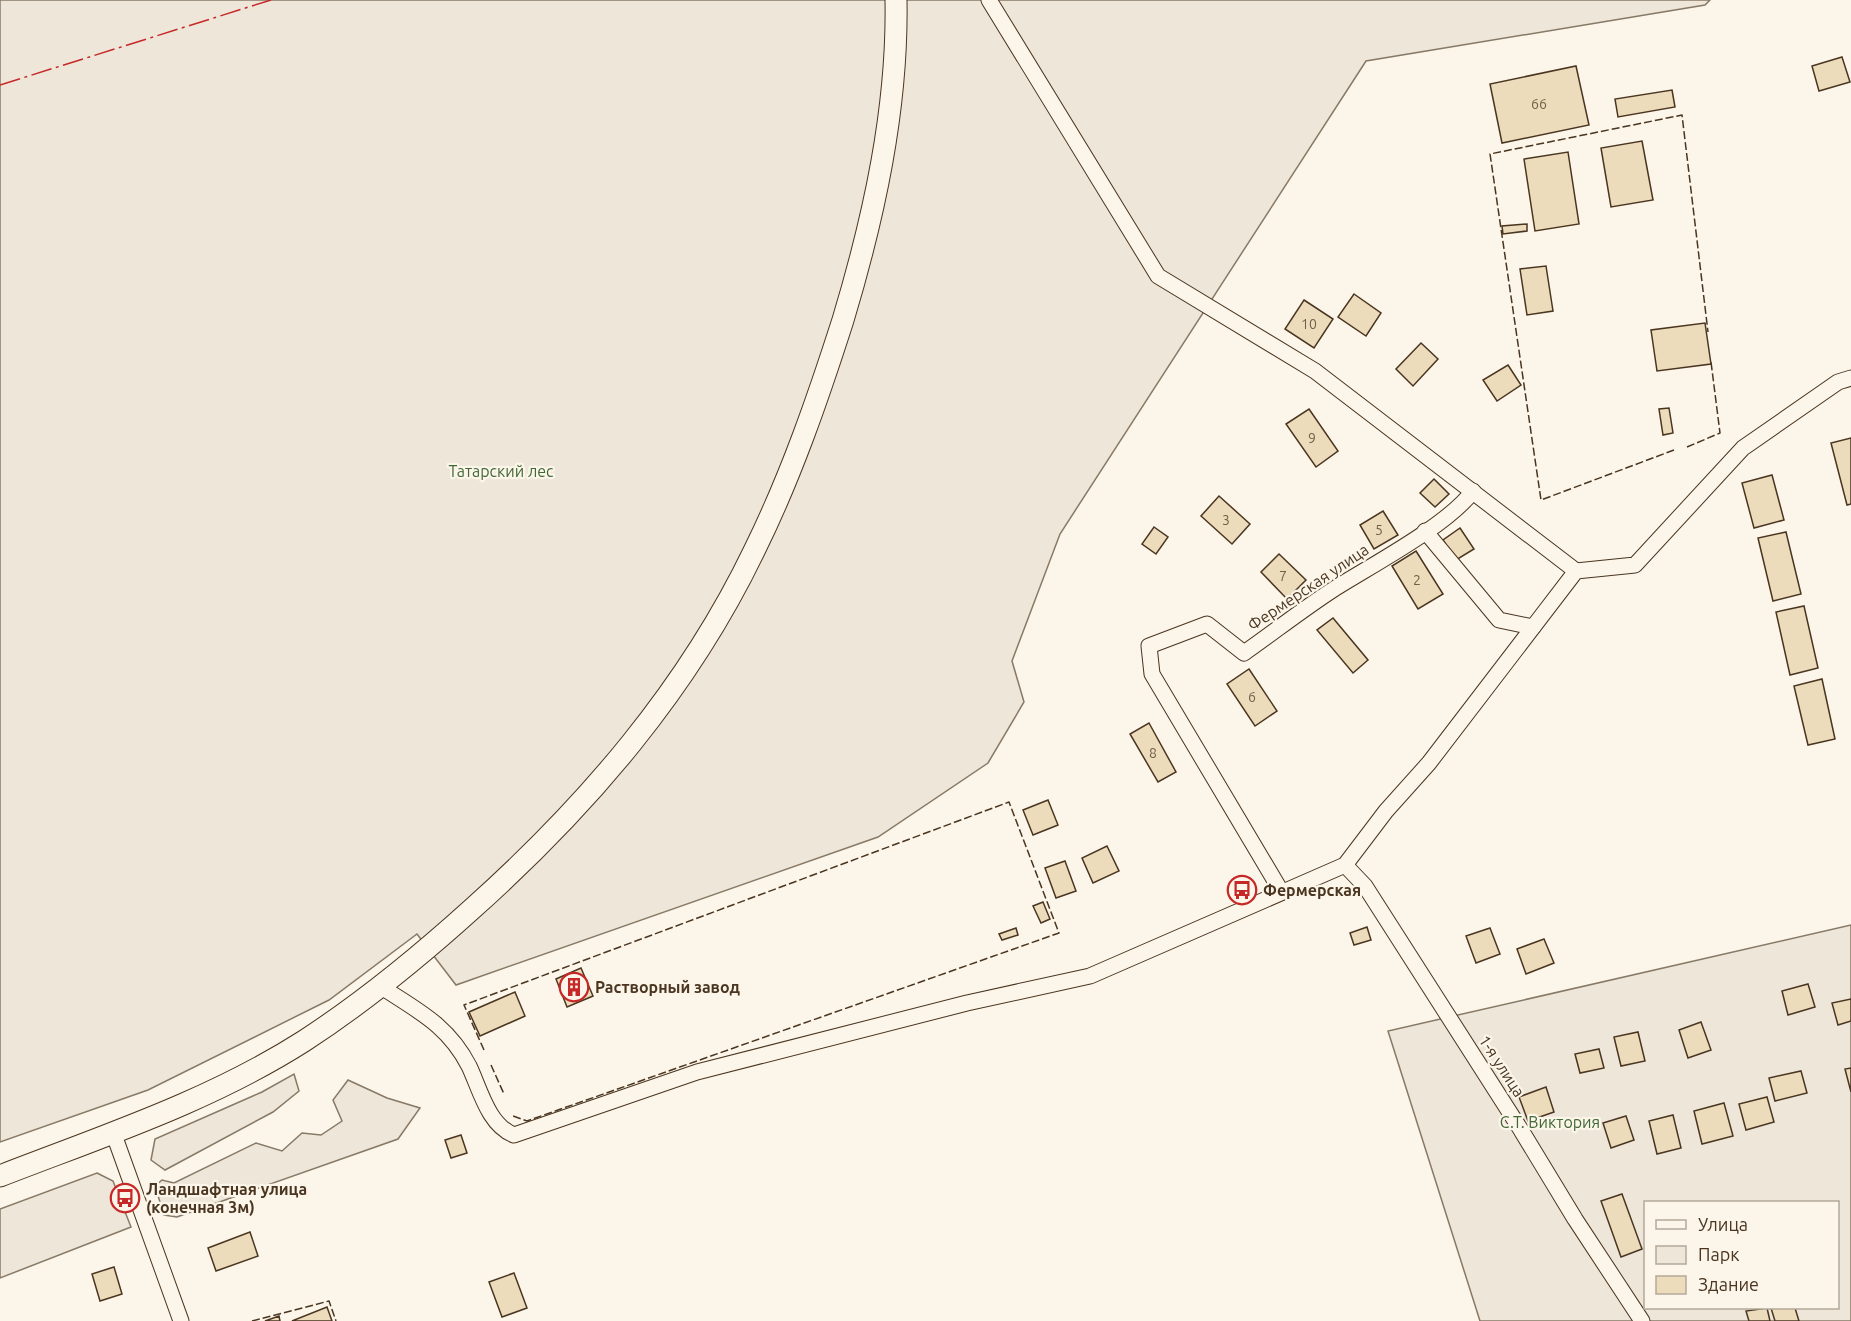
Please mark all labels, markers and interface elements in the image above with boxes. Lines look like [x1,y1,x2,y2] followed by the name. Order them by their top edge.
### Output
[1531,96,1547,112] house number: 66
[1301,316,1317,332] house number: 10
[1308,430,1316,446] house number: 9
[448,462,554,480] park label: Татарский лес
[1222,512,1230,528] house number: 3
[1375,522,1383,538] house number: 5
[1244,540,1372,634] street label: Фермерская улица
[1279,568,1287,584] house number: 7
[1413,572,1421,588] house number: 2
[1248,689,1256,705] house number: 6
[1149,745,1157,761] house number: 8
[1226,874,1258,906] bus stop icon: Фермерская
[1263,881,1361,899] place label: Фермерская
[558,971,590,1003] building icon: Растворный завод
[595,978,741,996] place label: Растворный завод
[1475,1032,1529,1100] street label: 1-я улица
[1500,1113,1600,1131] park label: С.Т. Виктория
[146,1180,307,1217] place label: Ландшафтная улица (конечная 3м)
[109,1182,141,1214] bus stop icon: Ландшафтная улица (конечная 3м)
[1644,1201,1839,1309] legend
[1698,1214,1748,1234] text: Улица
[1698,1244,1739,1264] text: Парк
[1698,1274,1759,1294] text: Здание

